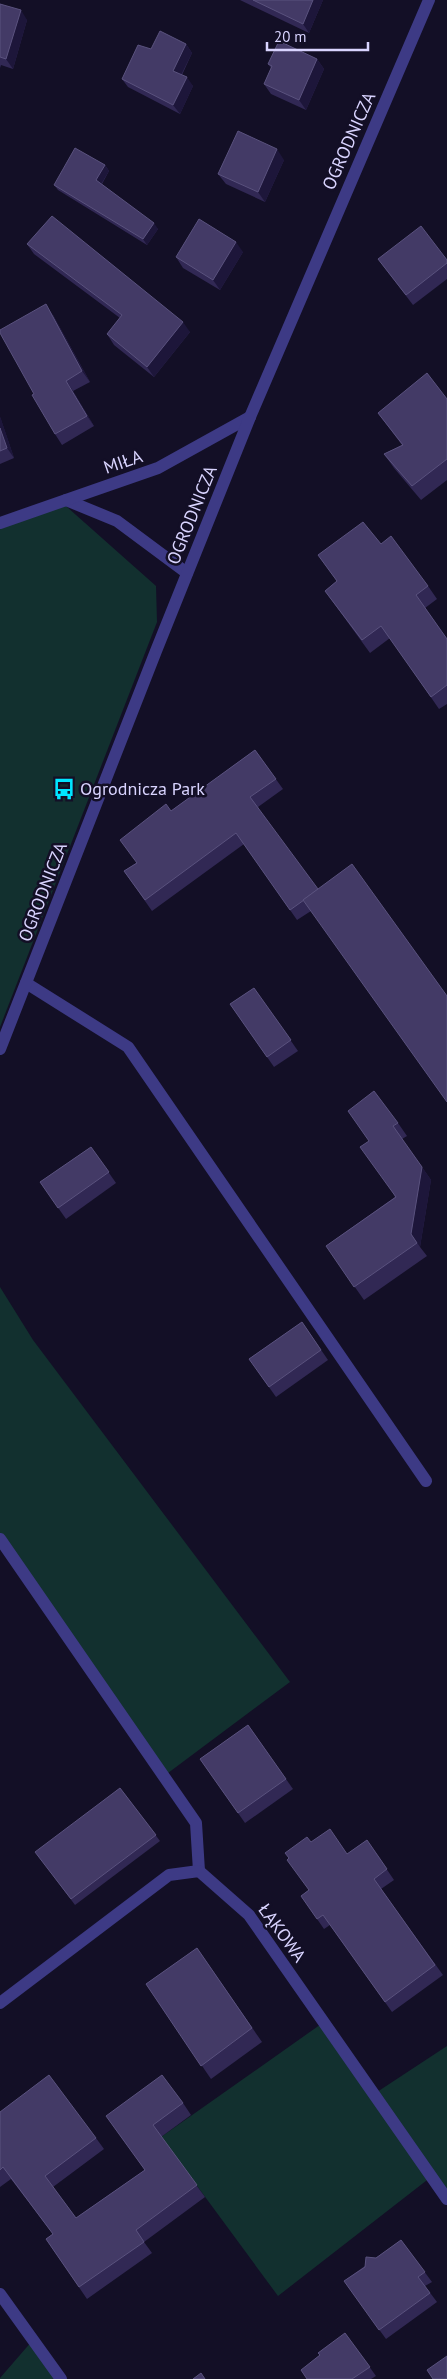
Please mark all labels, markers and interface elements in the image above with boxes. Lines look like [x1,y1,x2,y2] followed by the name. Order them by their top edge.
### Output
[267,20,368,52] scale bar
[274,27,307,46] text: 20 m
[317,88,380,193] street label: OGRODNICZA
[100,444,146,479] street label: MIŁA
[161,462,222,568] street label: OGRODNICZA
[51,776,77,802] bus stop icon: Ogrodnicza Park
[80,777,205,800] place label: Ogrodnicza Park
[13,838,72,945] street label: OGRODNICZA
[253,1899,312,1967] street label: ŁĄKOWA

